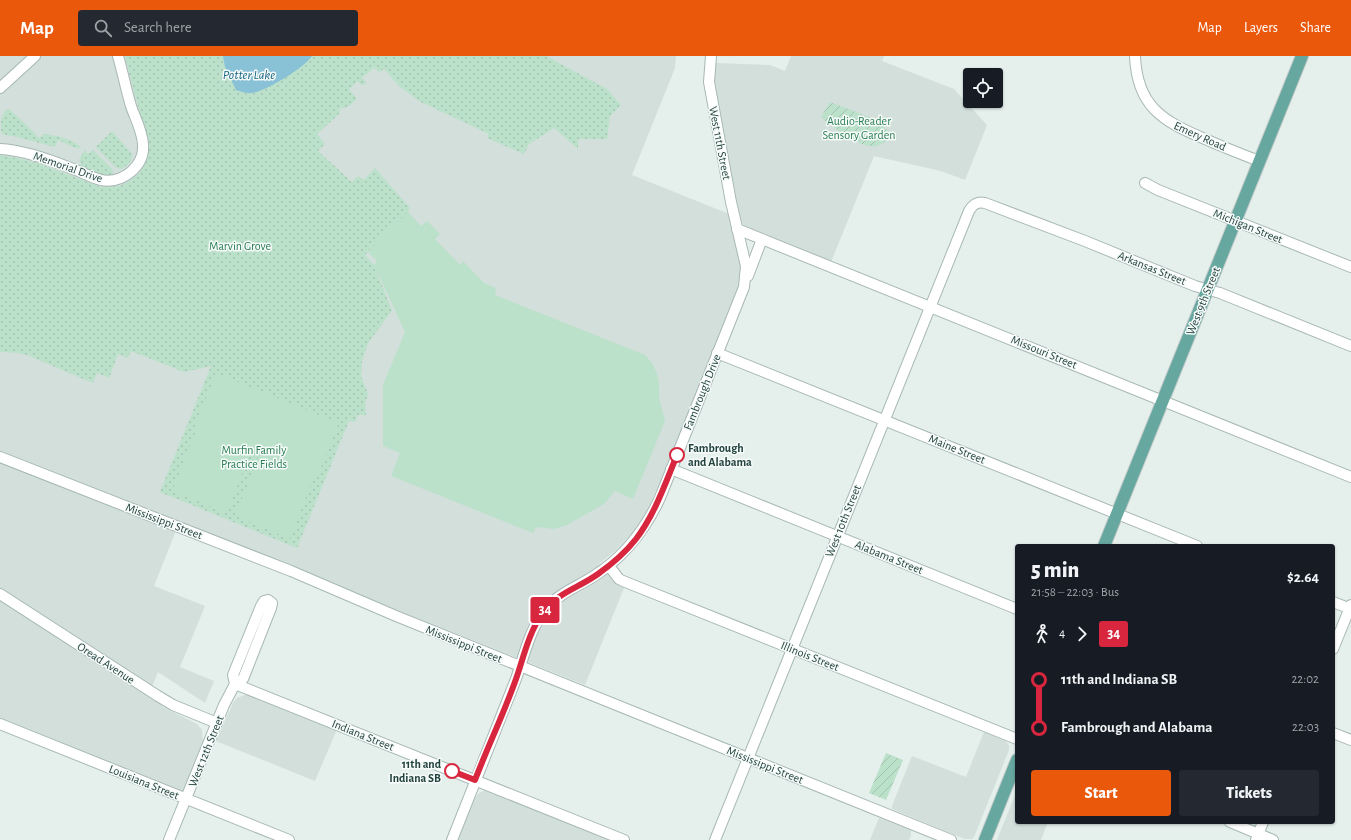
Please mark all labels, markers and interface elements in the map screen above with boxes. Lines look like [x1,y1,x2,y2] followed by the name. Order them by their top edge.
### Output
[78,10,358,46] search box
[92,17,114,39] icon: search
[20,19,54,38] text: Map
[124,20,192,35] text: Search here
[1197,21,1222,35] text: Map
[1244,21,1278,35] text: Layers
[1300,21,1331,35] text: Share
[963,68,1003,108] map controls
[963,68,1003,108] button: locate
[223,69,275,82] water label: Potter Lake
[707,105,733,181] street label: West 11th Street
[823,115,895,142] park label: Audio-Reader Sensory Garden
[1172,119,1228,154] street label: Emery Road
[32,150,104,184] street label: Memorial Drive
[1212,207,1285,245] street label: Michigan Street
[209,240,271,252] park label: Marvin Grove
[1116,249,1188,287] street label: Arkansas Street
[1184,265,1222,337] street label: West 9th Street
[1009,333,1079,371] street label: Missouri Street
[681,352,723,432] street label: Fambrough Drive
[927,432,987,466] street label: Maine Street
[688,442,752,468] place label: Fambrough and Alabama
[221,444,287,470] park label: Murfin Family Practice Fields
[669,447,685,463] marker: Fambrough and Alabama
[823,483,863,559] street label: West 10th Street
[124,501,204,541] street label: Mississippi Street
[853,538,925,576] street label: Alabama Street
[1031,559,1079,581] text: 5 min
[1287,570,1319,585] text: $2.64
[1031,586,1119,599] text: 21:58 – 22:03 · Bus
[527,597,563,623] line badge: 34
[538,603,552,617] text: 34
[424,623,504,665] street label: Mississippi Street
[1031,623,1053,645] icon: walk
[1071,623,1093,645] icon: forward
[1059,627,1065,640] text: 4
[1107,627,1120,641] text: 34
[779,639,841,673] street label: Illinois Street
[75,640,137,686] street label: Oread Avenue
[1061,672,1177,687] text: 11th and Indiana SB
[1291,673,1319,686] text: 22:02
[186,713,226,788] street label: West 12th Street
[330,717,396,753] street label: Indiana Street
[1061,720,1212,735] text: Fambrough and Alabama
[1292,721,1319,734] text: 22:03
[725,744,805,786] street label: Mississippi Street
[389,758,442,784] place label: 11th and Indiana SB
[107,762,181,802] street label: Louisiana Street
[444,763,460,779] marker: 11th and Indiana SB
[1031,770,1171,816] button: Start
[1179,770,1319,816] button: Tickets

